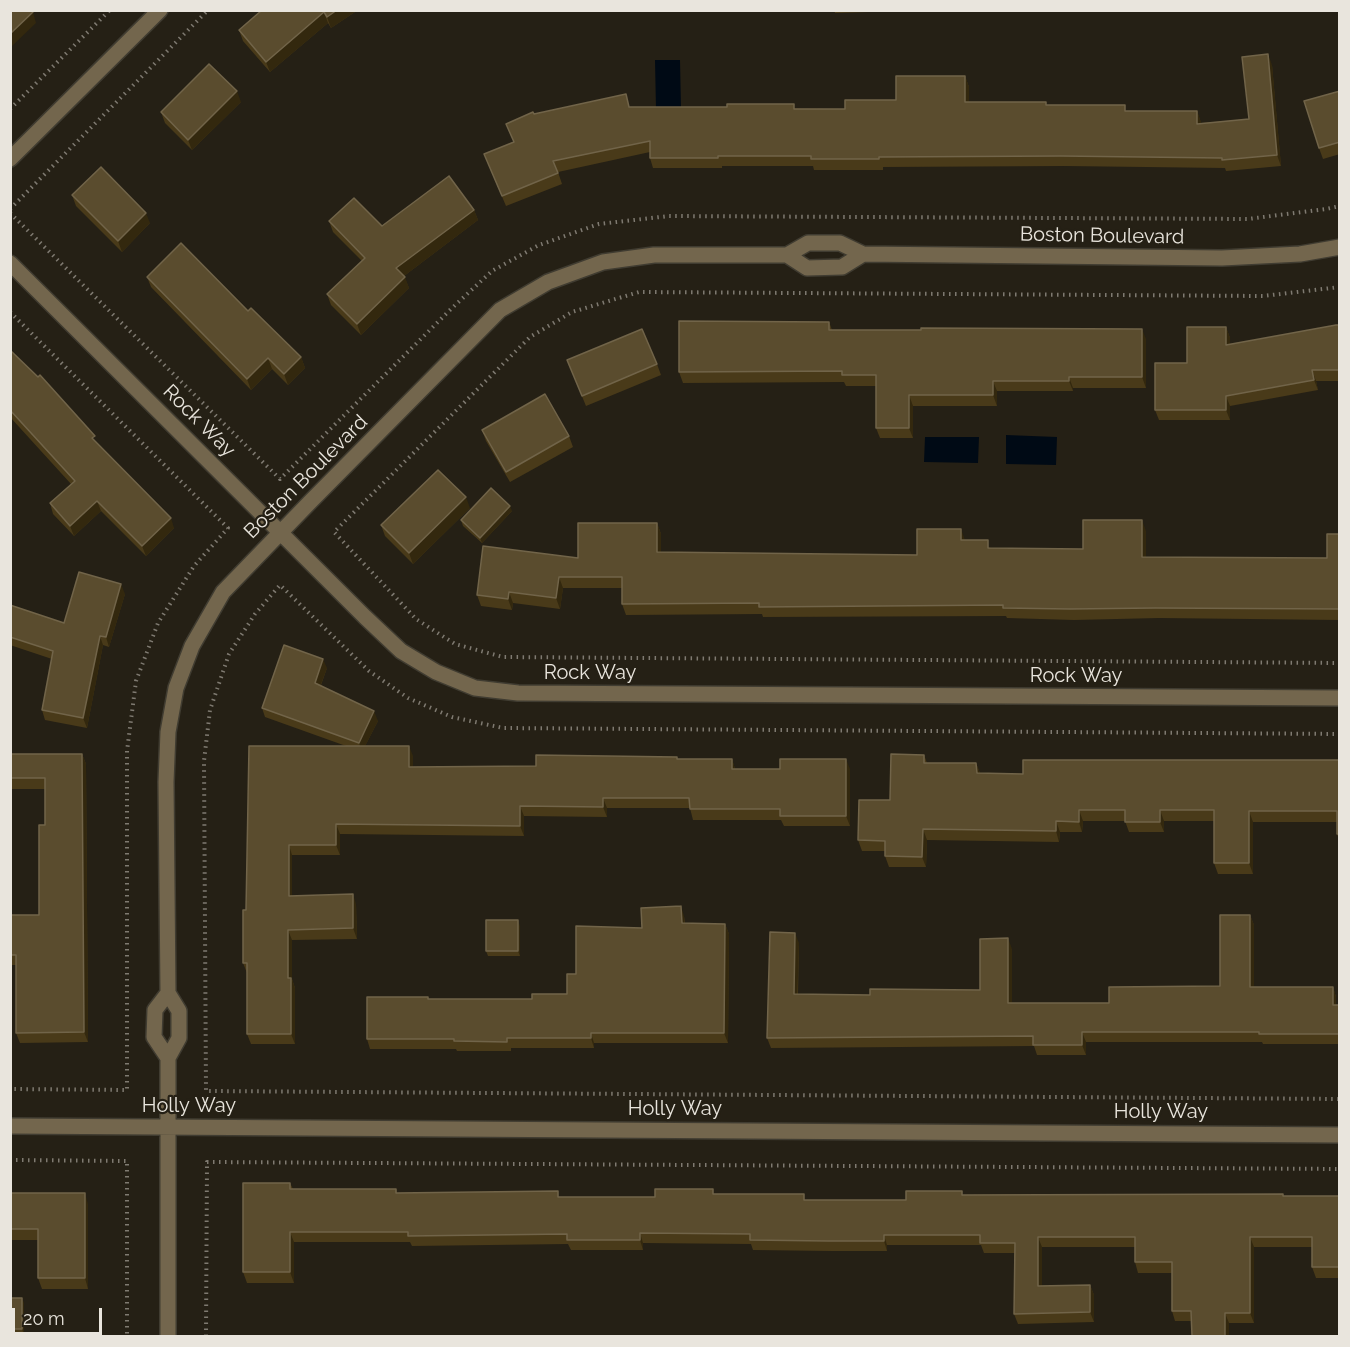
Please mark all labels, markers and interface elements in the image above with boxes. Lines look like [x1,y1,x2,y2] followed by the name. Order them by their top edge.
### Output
[1020,223,1184,249] street label: Boston Boulevard
[158,380,240,462] street label: Rock Way
[239,410,373,544] street label: Boston Boulevard
[544,661,636,685] street label: Rock Way
[1030,664,1122,688] street label: Rock Way
[142,1094,236,1118] street label: Holly Way
[628,1097,722,1121] street label: Holly Way
[1114,1100,1208,1124] street label: Holly Way
[15,1296,105,1334] scale bar
[23,1308,65,1329] text: 20 m

